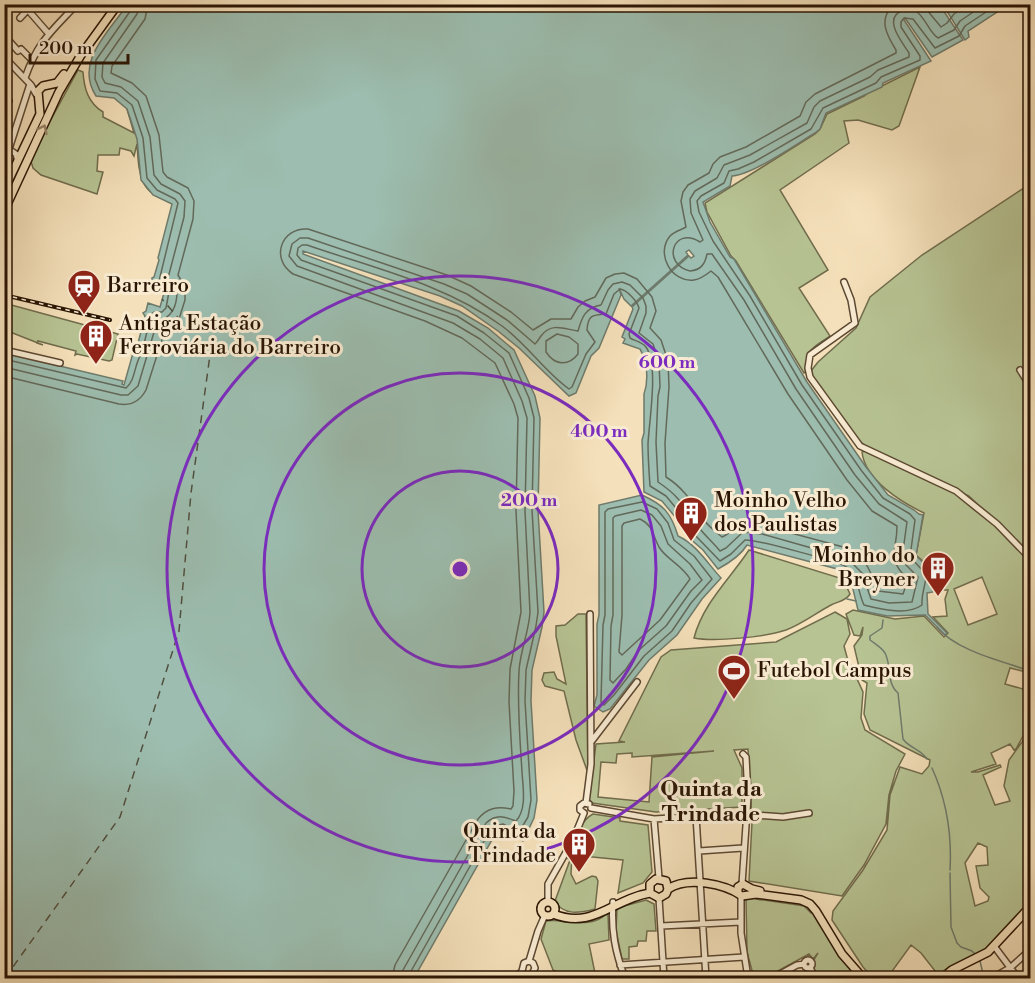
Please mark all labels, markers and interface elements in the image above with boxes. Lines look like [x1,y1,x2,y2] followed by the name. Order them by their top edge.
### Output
[30,27,128,65] scale bar
[39,37,93,60] text: 200 m
[35,124,47,135] one-way arrow
[66,268,102,315] station icon: Barreiro
[106,273,189,299] place label: Barreiro
[118,311,341,361] place label: Antiga Estação Ferroviária do Barreiro
[78,318,114,365] building icon: Antiga Estação Ferroviária do Barreiro
[639,351,696,374] text: 600 m
[570,420,628,443] text: 400 m
[714,488,847,538] place label: Moinho Velho dos Paulistas
[501,489,558,512] text: 200 m
[673,495,709,542] building icon: Moinho Velho dos Paulistas
[813,543,915,593] place label: Moinho do Breyner
[920,550,956,597] building icon: Moinho do Breyner
[450,559,470,579] centre of rings
[716,653,752,700] sports icon: Futebol Campus
[757,658,911,684] place label: Futebol Campus
[660,776,763,828] district label: Quinta da Trindade
[463,819,556,869] place label: Quinta da Trindade
[561,826,597,873] building icon: Quinta da Trindade

